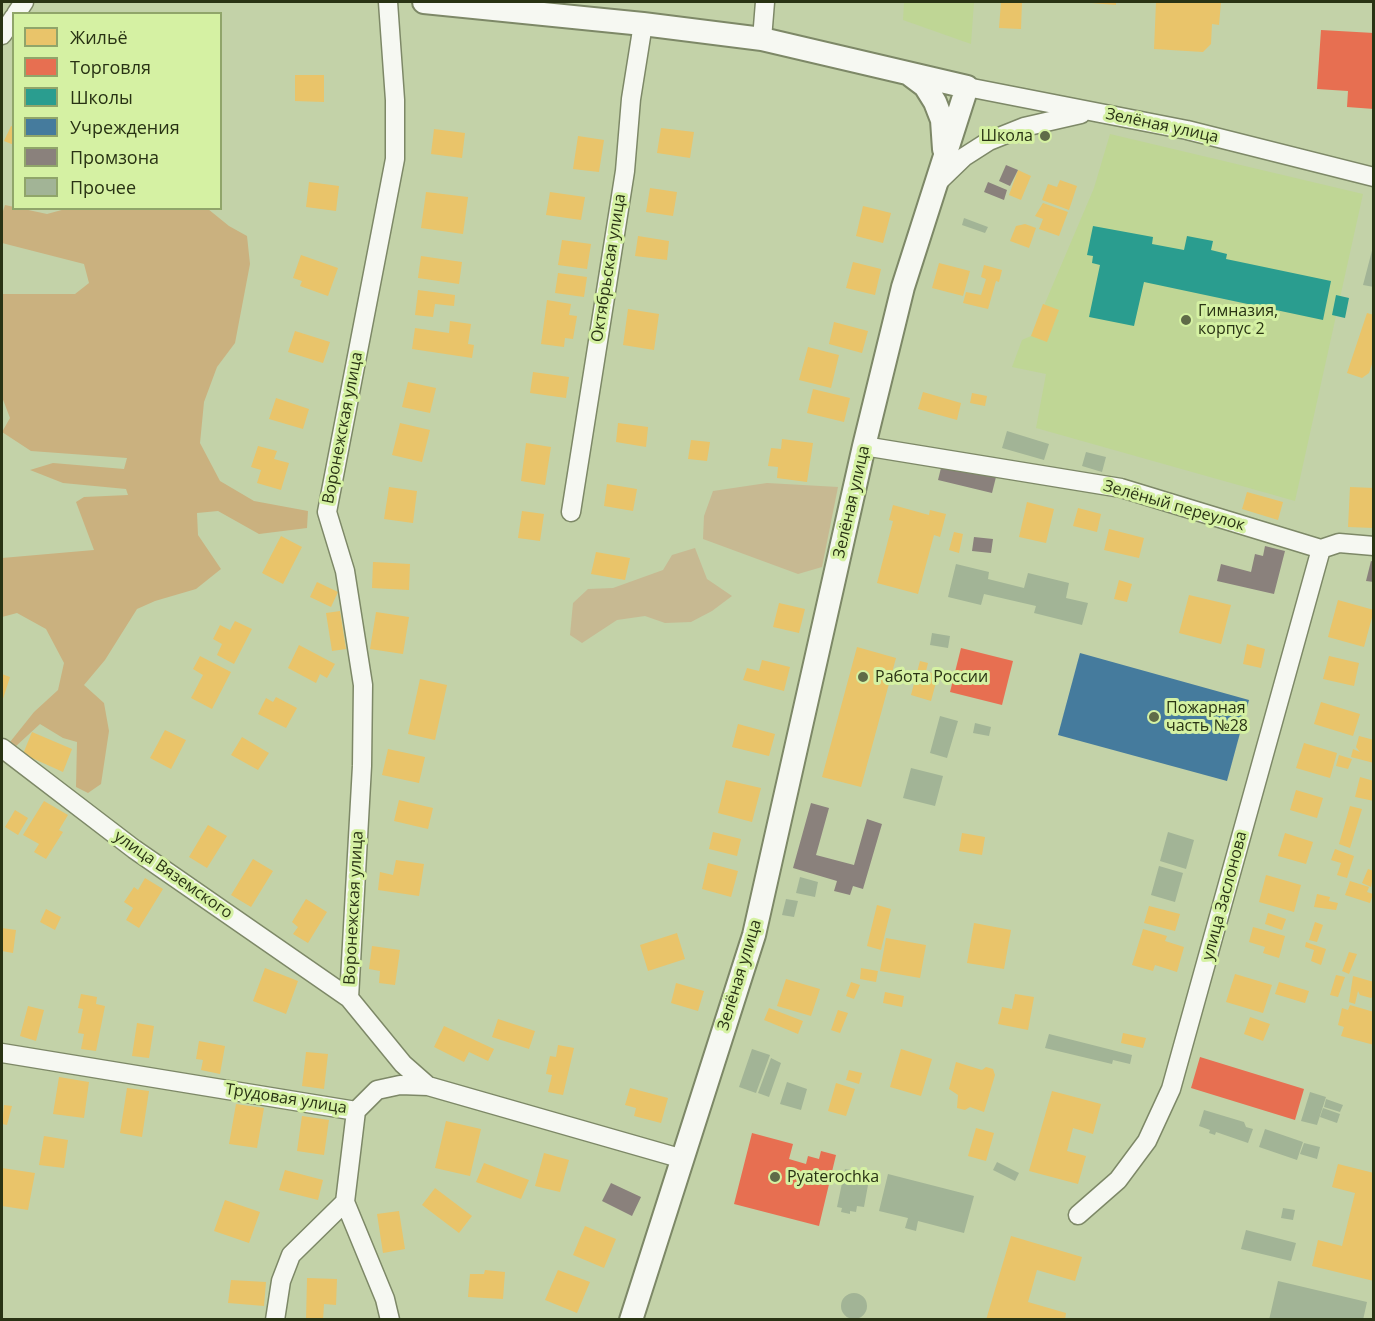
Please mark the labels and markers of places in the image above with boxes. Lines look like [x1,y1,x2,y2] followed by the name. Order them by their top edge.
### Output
[981,126,1033,146] place label: Школа
[1038,129,1052,143] marker: Школа
[1198,301,1278,339] place label: Гимназия, корпус 2
[1179,313,1193,327] marker: Гимназия, корпус 2
[875,667,988,687] place label: Работа России
[856,670,870,684] marker: Работа России
[1166,698,1248,736] place label: Пожарная часть №28
[1147,710,1161,724] marker: Пожарная часть №28
[787,1167,879,1187] place label: Pyaterochka
[768,1170,782,1184] marker: Pyaterochka

